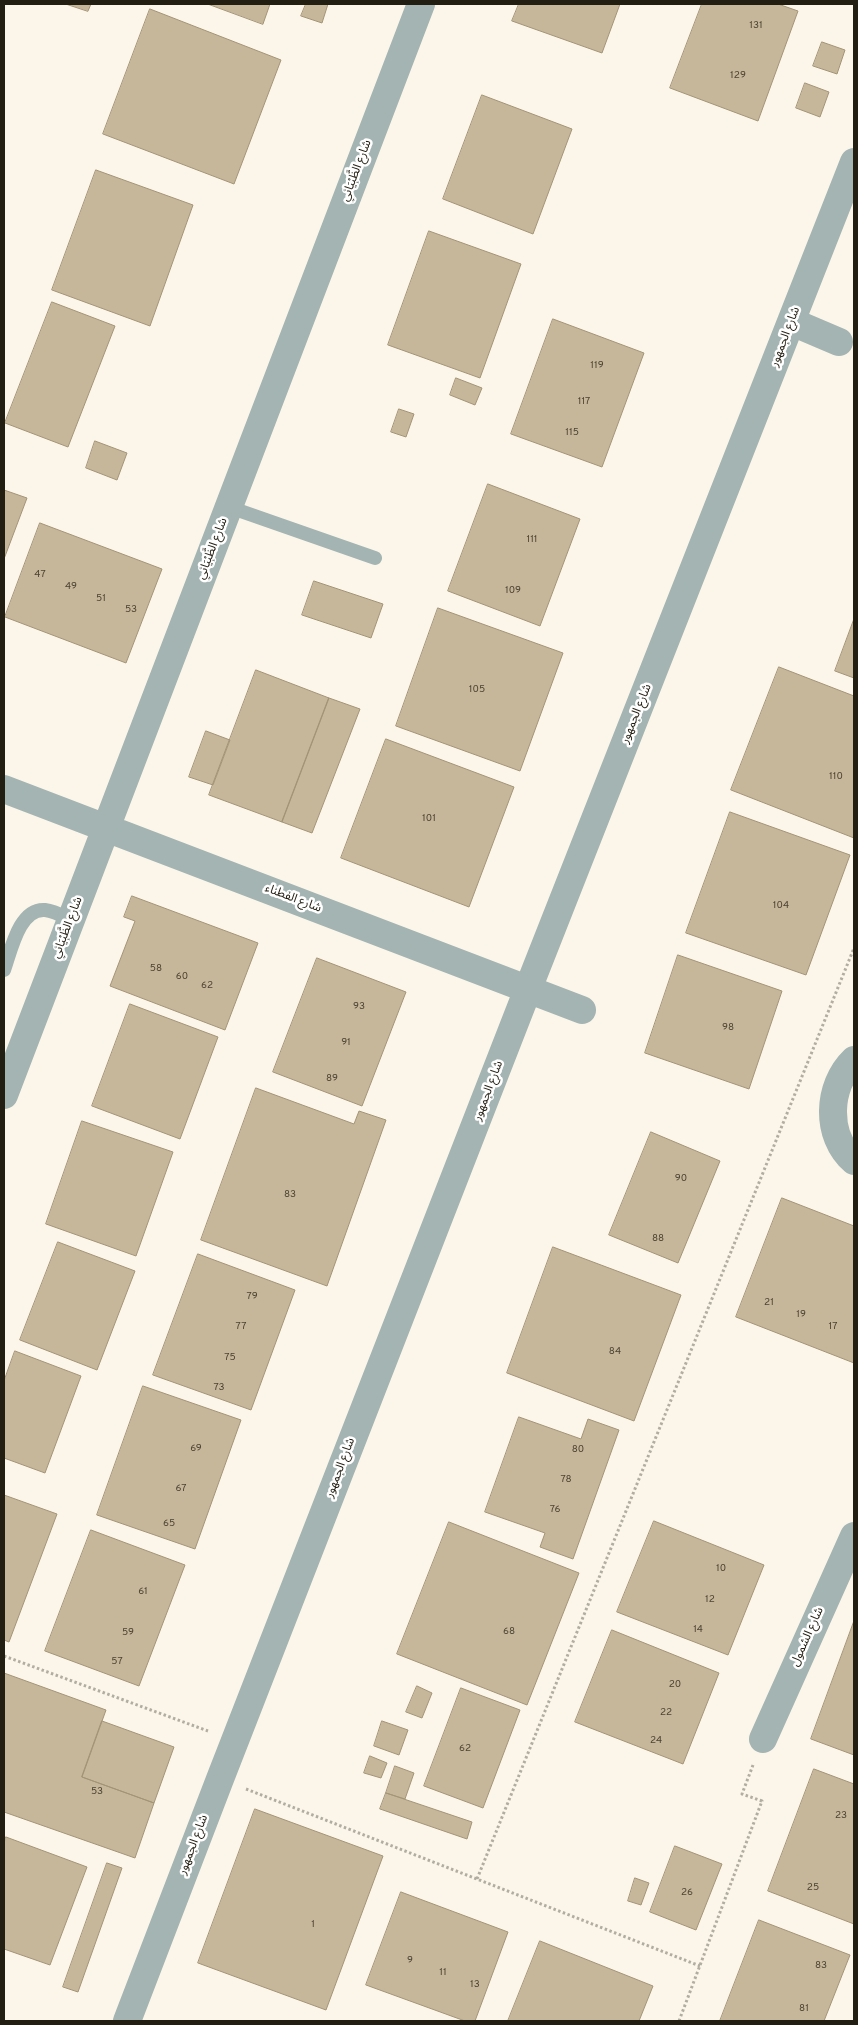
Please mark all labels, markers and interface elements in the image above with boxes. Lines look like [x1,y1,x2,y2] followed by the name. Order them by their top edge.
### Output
[749,20,763,32] house number: 131
[730,70,746,82] house number: 129
[339,138,375,204] street label: شارع الظَّبْيَاني
[768,305,804,369] street label: شارع الجمهور
[590,360,604,372] house number: 119
[578,396,590,408] house number: 117
[565,427,579,439] house number: 115
[195,516,231,582] street label: شارع الظَّبْيَاني
[526,534,538,546] house number: 111
[34,569,46,581] house number: 47
[65,581,77,593] house number: 49
[505,585,521,597] house number: 109
[96,593,106,605] house number: 51
[125,604,137,616] house number: 53
[619,682,655,746] street label: شارع الجمهور
[469,684,485,696] house number: 105
[829,771,843,783] house number: 110
[422,813,436,825] house number: 101
[263,882,323,916] street label: شارع الفطناء
[50,895,86,961] street label: شارع الظَّبْيَاني
[773,900,789,912] house number: 104
[150,963,162,975] house number: 58
[176,971,188,983] house number: 60
[201,980,213,992] house number: 62
[353,1001,365,1013] house number: 93
[722,1022,734,1034] house number: 98
[341,1037,351,1049] house number: 91
[471,1059,507,1123] street label: شارع الجمهور
[326,1073,338,1085] house number: 89
[675,1173,687,1185] house number: 90
[284,1189,296,1201] house number: 83
[652,1233,664,1245] house number: 88
[246,1291,258,1303] house number: 79
[764,1297,774,1309] house number: 21
[796,1309,806,1321] house number: 19
[236,1321,246,1333] house number: 77
[829,1321,837,1333] house number: 17
[609,1346,621,1358] house number: 84
[224,1352,236,1364] house number: 75
[213,1382,225,1394] house number: 73
[323,1436,359,1500] street label: شارع الجمهور
[190,1443,202,1455] house number: 69
[572,1444,584,1456] house number: 80
[560,1474,572,1486] house number: 78
[176,1483,186,1495] house number: 67
[550,1504,560,1516] house number: 76
[163,1518,175,1530] house number: 65
[716,1563,726,1575] house number: 10
[138,1586,148,1598] house number: 61
[705,1594,715,1606] house number: 12
[789,1605,827,1669] street label: شارع الشمول
[693,1624,703,1636] house number: 14
[503,1626,515,1638] house number: 68
[122,1627,134,1639] house number: 59
[111,1656,123,1668] house number: 57
[669,1679,681,1691] house number: 20
[660,1707,672,1719] house number: 22
[650,1735,662,1747] house number: 24
[459,1743,471,1755] house number: 62
[91,1786,103,1798] house number: 53
[835,1810,847,1822] house number: 23
[176,1813,212,1877] street label: شارع الجمهور
[807,1882,819,1894] house number: 25
[681,1887,693,1899] house number: 26
[311,1919,315,1931] house number: 1
[407,1955,413,1967] house number: 9
[815,1960,827,1972] house number: 83
[439,1967,447,1979] house number: 11
[470,1979,480,1991] house number: 13
[799,2003,809,2015] house number: 81

